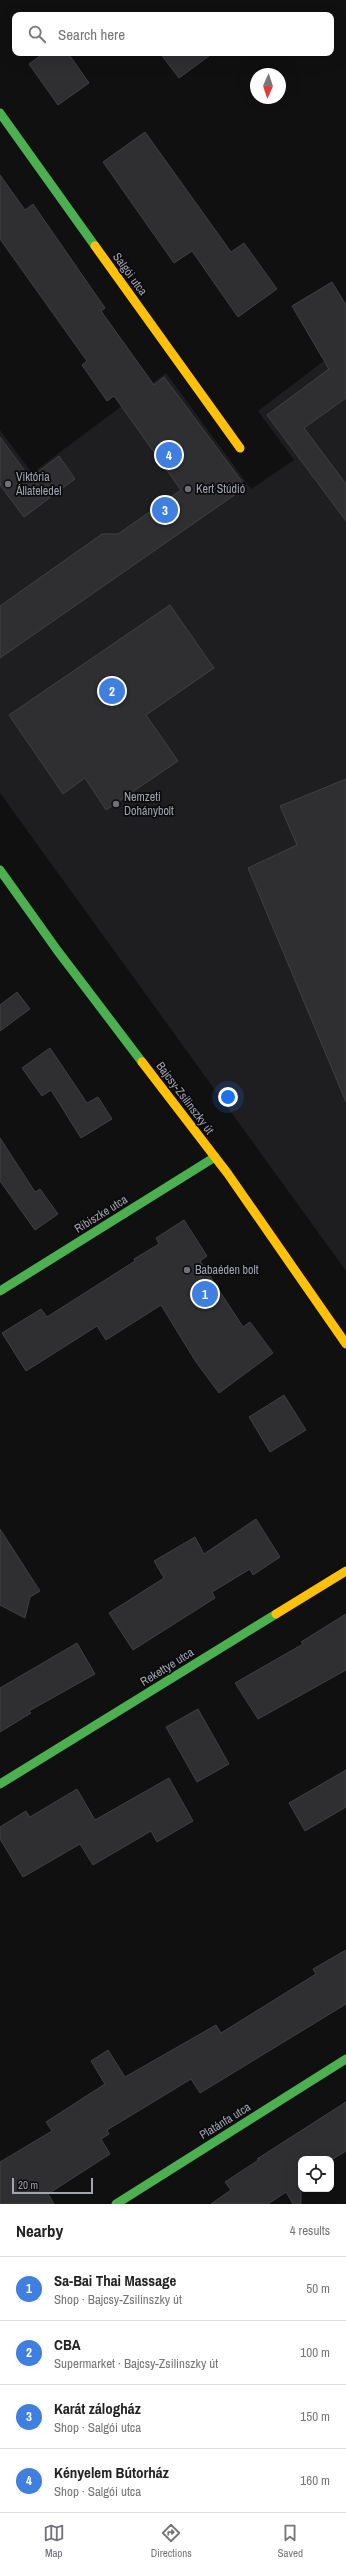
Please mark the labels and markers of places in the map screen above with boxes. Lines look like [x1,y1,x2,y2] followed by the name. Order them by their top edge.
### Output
[156,440,182,470] pin: 4
[15,469,61,499] place label: Viktória Állateledel
[3,479,13,489] marker: Viktória Állateledel
[196,481,245,497] place label: Kert Stúdió
[183,484,193,494] marker: Kert Stúdió
[152,495,178,525] pin: 3
[99,676,125,706] pin: 2
[124,789,174,819] place label: Nemzeti Dohánybolt
[111,799,121,809] marker: Nemzeti Dohánybolt
[195,1262,259,1278] place label: Babaéden bolt
[182,1265,192,1275] marker: Babaéden bolt
[192,1279,218,1309] pin: 1

